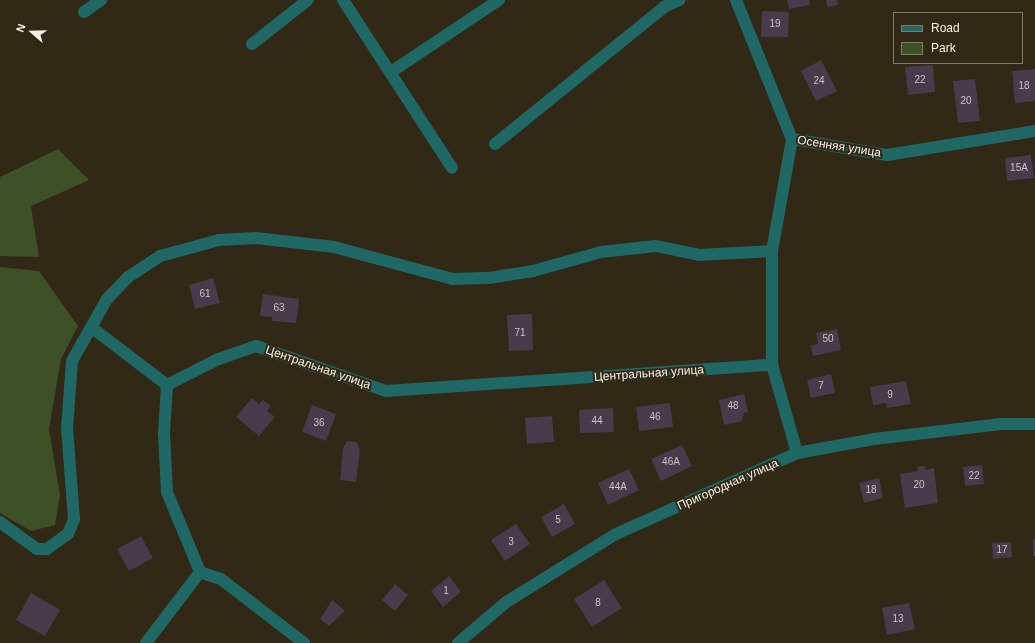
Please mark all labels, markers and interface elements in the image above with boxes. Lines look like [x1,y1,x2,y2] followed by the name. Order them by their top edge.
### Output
[12,12,52,52] north arrow
[893,12,1023,64] legend
[769,18,781,30] house number: 19
[931,21,960,35] text: Road
[14,22,28,34] text: N
[931,41,956,55] text: Park
[914,74,926,86] house number: 22
[813,75,825,87] house number: 24
[1018,80,1030,92] house number: 18
[960,95,972,107] house number: 20
[796,133,882,161] street label: Осенняя улица
[1010,162,1028,174] house number: 15А
[199,288,211,300] house number: 61
[273,302,285,314] house number: 63
[514,327,526,339] house number: 71
[822,333,834,345] house number: 50
[263,343,373,393] street label: Центральная улица
[593,363,705,385] street label: Центральная улица
[818,380,824,392] house number: 7
[887,389,893,401] house number: 9
[727,400,739,412] house number: 48
[649,411,661,423] house number: 46
[591,415,603,427] house number: 44
[313,417,325,429] house number: 36
[662,456,680,468] house number: 46А
[675,456,781,514] street label: Пригородная улица
[968,470,980,482] house number: 22
[913,479,925,491] house number: 20
[609,481,627,493] house number: 44А
[865,484,877,496] house number: 18
[555,514,561,526] house number: 5
[508,536,514,548] house number: 3
[996,544,1008,556] house number: 17
[443,585,449,597] house number: 1
[595,597,601,609] house number: 8
[892,613,904,625] house number: 13

